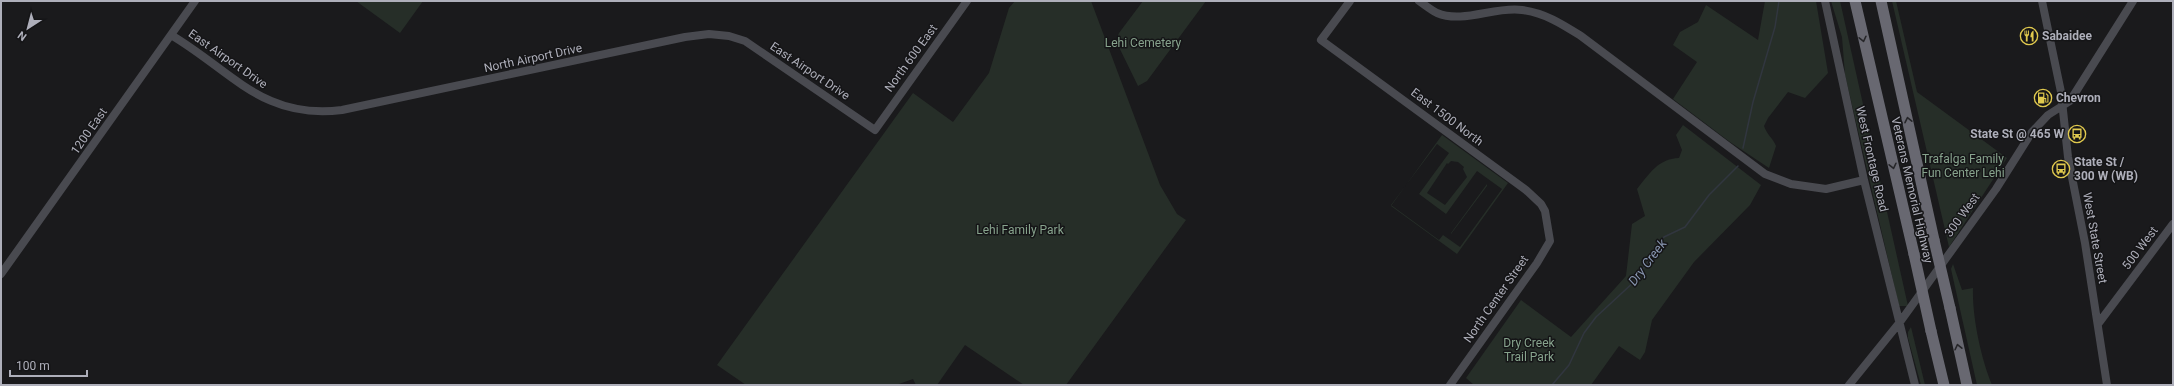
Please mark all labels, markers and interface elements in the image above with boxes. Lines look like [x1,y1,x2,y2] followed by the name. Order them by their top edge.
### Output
[8,8,48,48] north arrow
[882,21,940,94] street label: North 600 East
[2019,26,2039,46] restaurant icon: Sabaidee
[186,27,270,91] street label: East Airport Drive
[15,28,29,43] text: N
[2042,29,2092,43] place label: Sabaidee
[1105,36,1182,50] park label: Lehi Cemetery
[1859,36,1867,42] one-way arrow
[768,39,852,103] street label: East Airport Drive
[483,41,583,75] street label: North Airport Drive
[1408,85,1486,149] street label: East 1500 North
[2033,88,2053,108] fuel station icon: Chevron
[2056,91,2101,105] place label: Chevron
[68,105,110,157] street label: 1200 East
[1853,105,1891,213] street label: West Frontage Road
[1888,115,1936,265] street label: Veterans Memorial Highway
[1904,117,1912,123] one-way arrow
[2067,124,2087,144] bus stop icon: State St @ 465 W
[1970,127,2065,141] place label: State St @ 465 W
[1921,152,2005,180] park label: Trafalga Family Fun Center Lehi
[2074,155,2138,183] place label: State St / 300 W (WB)
[2051,159,2071,179] bus stop icon: State St / 300 W (WB)
[1889,162,1897,169] one-way arrow
[1942,191,1982,239] street label: 300 West
[2080,191,2110,285] street label: West State Street
[976,223,1065,237] park label: Lehi Family Park
[2119,224,2161,272] street label: 500 West
[1625,236,1670,288] water label: Dry Creek
[1461,253,1531,345] street label: North Center Street
[1503,336,1556,364] park label: Dry Creek Trail Park
[1955,344,1963,350] one-way arrow
[10,352,87,378] scale bar
[16,359,50,373] text: 100 m

